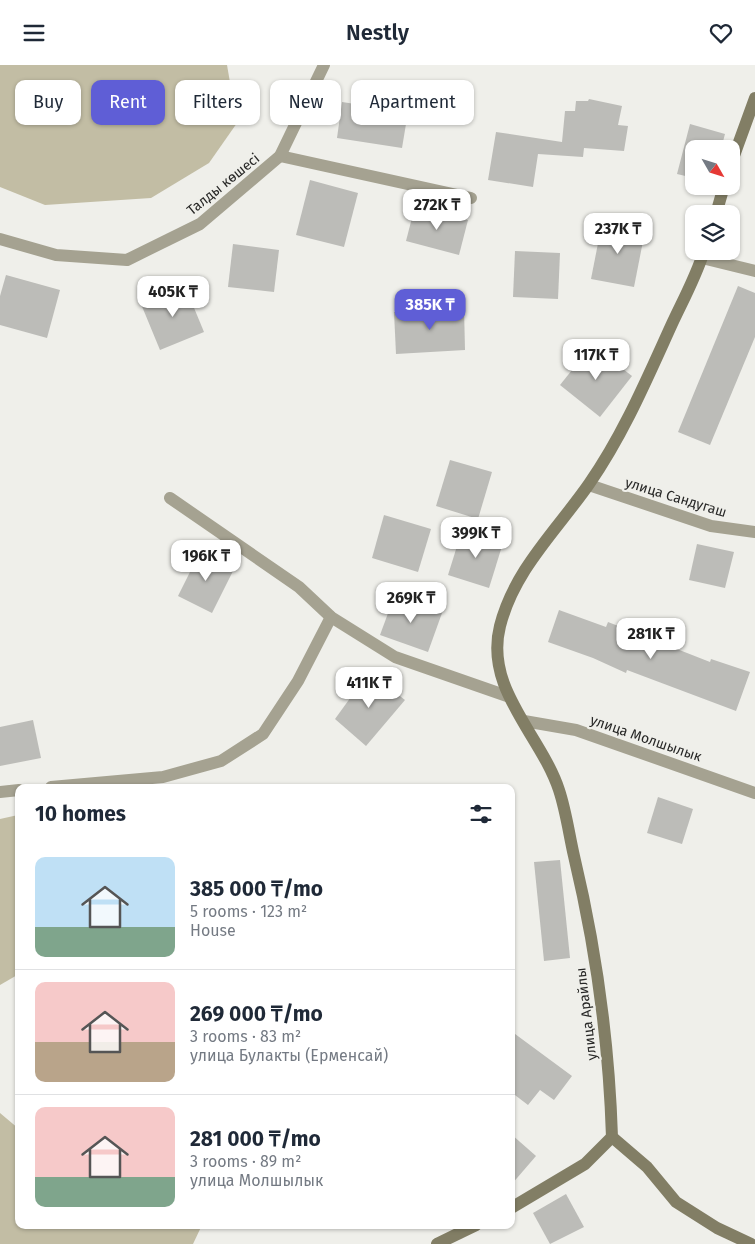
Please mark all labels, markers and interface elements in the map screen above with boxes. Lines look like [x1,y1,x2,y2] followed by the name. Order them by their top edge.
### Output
[20,19,48,47] icon: menu
[346,19,409,46] text: Nestly
[707,19,735,47] icon: heart
[15,80,81,125] chip: Buy
[91,80,165,125] chip: Rent
[175,80,260,125] chip: Filters
[270,80,341,125] chip: New
[351,80,474,125] chip: Apartment
[685,140,740,195] north arrow
[685,140,740,260] map controls
[183,150,263,219] street label: Талды көшесі
[396,189,478,231] pin: 272K ₸
[414,195,460,214] text: 272K ₸
[685,205,740,260] button: layers
[577,213,659,255] pin: 237K ₸
[595,219,641,238] text: 237K ₸
[132,275,214,318] pin: 405K ₸
[148,282,198,301] text: 405K ₸
[389,289,471,331] pin: 385K ₸
[406,295,454,314] text: 385K ₸
[555,339,637,381] pin: 117K ₸
[574,345,618,364] text: 117K ₸
[623,474,729,521] street label: улица Сандугаш
[435,517,517,559] pin: 399K ₸
[452,523,500,542] text: 399K ₸
[165,539,247,582] pin: 196K ₸
[182,546,230,565] text: 196K ₸
[370,581,452,624] pin: 269K ₸
[387,588,435,607] text: 269K ₸
[610,617,692,660] pin: 281K ₸
[627,624,675,643] text: 281K ₸
[328,667,410,709] pin: 411K ₸
[346,673,392,692] text: 411K ₸
[588,711,704,766] street label: улица Молшылык
[467,800,495,828] icon: filters
[35,801,126,827] text: 10 homes
[190,876,323,902] text: 385 000 ₸/mo
[75,877,135,937] icon: home
[190,902,307,921] text: 5 rooms · 123 m²
[190,921,236,940] text: House
[572,967,601,1061] street label: улица Арайлы
[190,1001,323,1027] text: 269 000 ₸/mo
[75,1002,135,1062] icon: home
[190,1027,301,1046] text: 3 rooms · 83 m²
[190,1046,388,1065] text: улица Булакты (Ерменсай)
[190,1126,321,1152] text: 281 000 ₸/mo
[75,1127,135,1187] icon: home
[190,1152,301,1171] text: 3 rooms · 89 m²
[190,1171,323,1190] text: улица Молшылык

